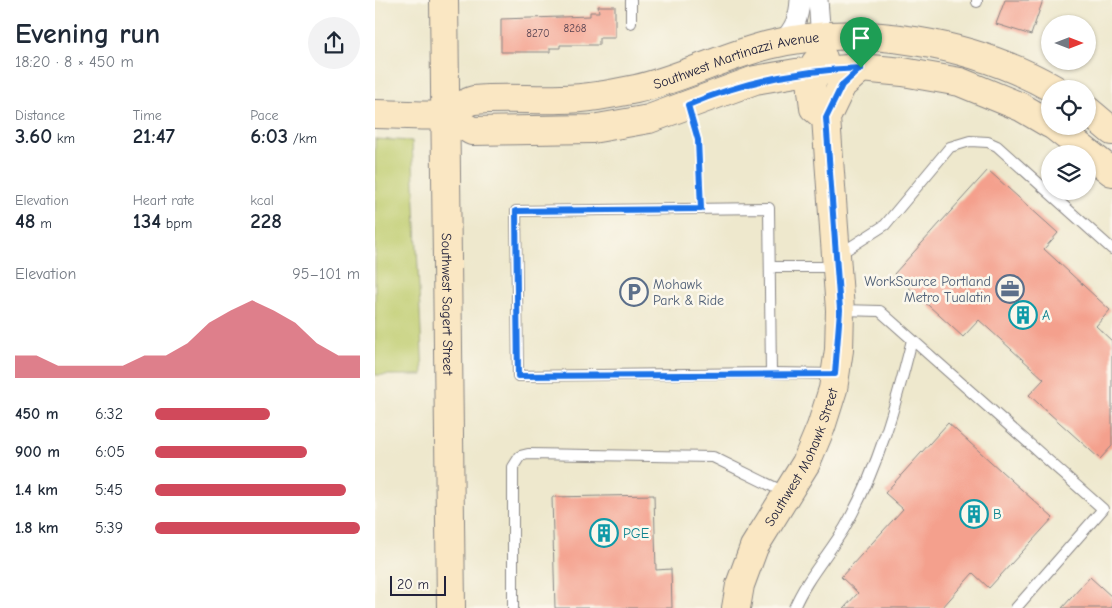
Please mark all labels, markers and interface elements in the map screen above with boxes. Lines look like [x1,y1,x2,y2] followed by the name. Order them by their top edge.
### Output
[1041,15,1096,70] north arrow
[1041,15,1096,200] map controls
[308,17,360,69] button: share
[840,17,882,68] pin
[15,18,160,50] text: Evening run
[563,22,587,35] house number: 8268
[847,24,875,52] icon: arrive
[526,27,550,40] house number: 8270
[651,28,820,93] street label: Southwest Martinazzi Avenue
[15,53,134,71] text: 18:20 · 8 × 450 m
[1041,80,1096,135] button: locate
[15,107,65,124] text: Distance
[133,107,162,124] text: Time
[250,107,279,124] text: Pace
[15,124,52,148] text: 3.60
[133,124,175,148] text: 21:47
[250,124,288,148] text: 6:03
[52,130,75,147] text: km
[288,130,317,147] text: /km
[1041,145,1096,200] button: layers
[15,192,69,209] text: Elevation
[133,192,194,209] text: Heart rate
[250,192,274,209] text: kcal
[15,209,36,233] text: 48
[133,209,161,233] text: 134
[250,209,282,233] text: 228
[36,215,52,232] text: m
[161,215,192,232] text: bpm
[438,233,457,376] street label: Southwest Sagert Street
[15,265,76,283] text: Elevation
[292,265,360,283] text: 95–101 m
[864,273,991,306] place label: WorkSource Portland Metro Tualatin
[995,274,1025,304] office icon: WorkSource Portland Metro Tualatin
[653,276,724,309] place label: Mohawk Park & Ride
[619,277,649,307] parking icon: Mohawk Park & Ride
[1008,300,1038,330] building icon: A
[1042,307,1050,324] place label: A
[760,385,842,529] street label: Southwest Mohawk Street
[15,405,59,423] text: 450 m
[95,405,123,423] text: 6:32
[15,443,60,461] text: 900 m
[95,443,125,461] text: 6:05
[15,481,58,499] text: 1.4 km
[95,481,123,499] text: 5:45
[959,499,989,529] building icon: B
[993,506,1002,523] place label: B
[589,518,619,548] building icon: PGE
[15,519,59,537] text: 1.8 km
[95,519,123,537] text: 5:39
[623,525,649,542] place label: PGE
[390,573,446,596] scale bar
[397,576,429,593] text: 20 m

